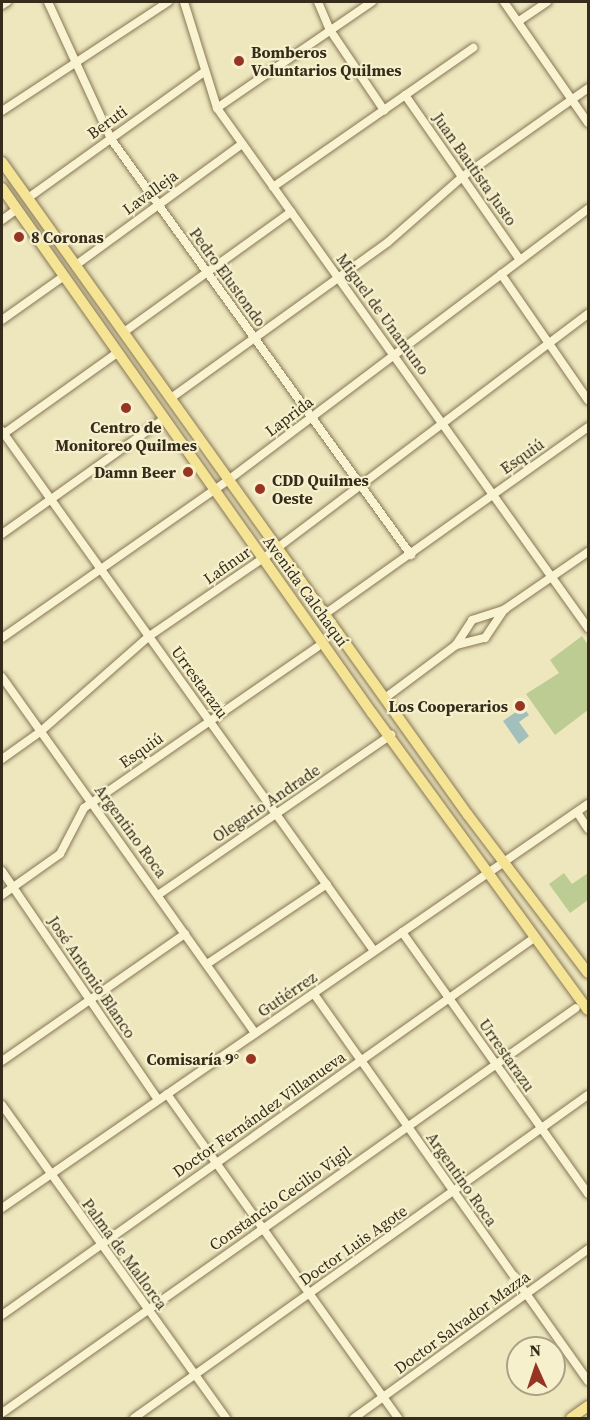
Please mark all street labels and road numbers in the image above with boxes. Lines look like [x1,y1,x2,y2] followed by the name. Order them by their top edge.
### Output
[83,101,131,143] street label: Beruti
[429,109,521,229] street label: Juan Bautista Justo
[119,166,181,218] street label: Lavalleja
[186,224,270,330] street label: Pedro Elustondo
[333,250,433,378] street label: Miguel de Unamuno
[261,392,317,440] street label: Laprida
[496,434,548,478] street label: Esquiú
[259,532,353,650] street label: Avenida Calchaquí
[200,542,254,588] street label: Lafinur
[167,642,233,722] street label: Urrestarazu
[115,728,167,772] street label: Esquiú
[209,760,323,846] street label: Olegario Andrade
[91,781,171,881] street label: Argentino Roca
[44,912,140,1042] street label: José Antonio Blanco
[254,967,320,1021] street label: Gutiérrez
[475,1015,539,1095] street label: Urrestarazu
[169,1047,349,1181] street label: Doctor Fernández Villanueva
[423,1128,501,1230] street label: Argentino Roca
[205,1142,355,1254] street label: Constancio Cecilio Vigil
[78,1195,172,1313] street label: Palma de Mallorca
[295,1201,411,1289] street label: Doctor Luis Agote
[391,1266,533,1378] street label: Doctor Salvador Mazza

